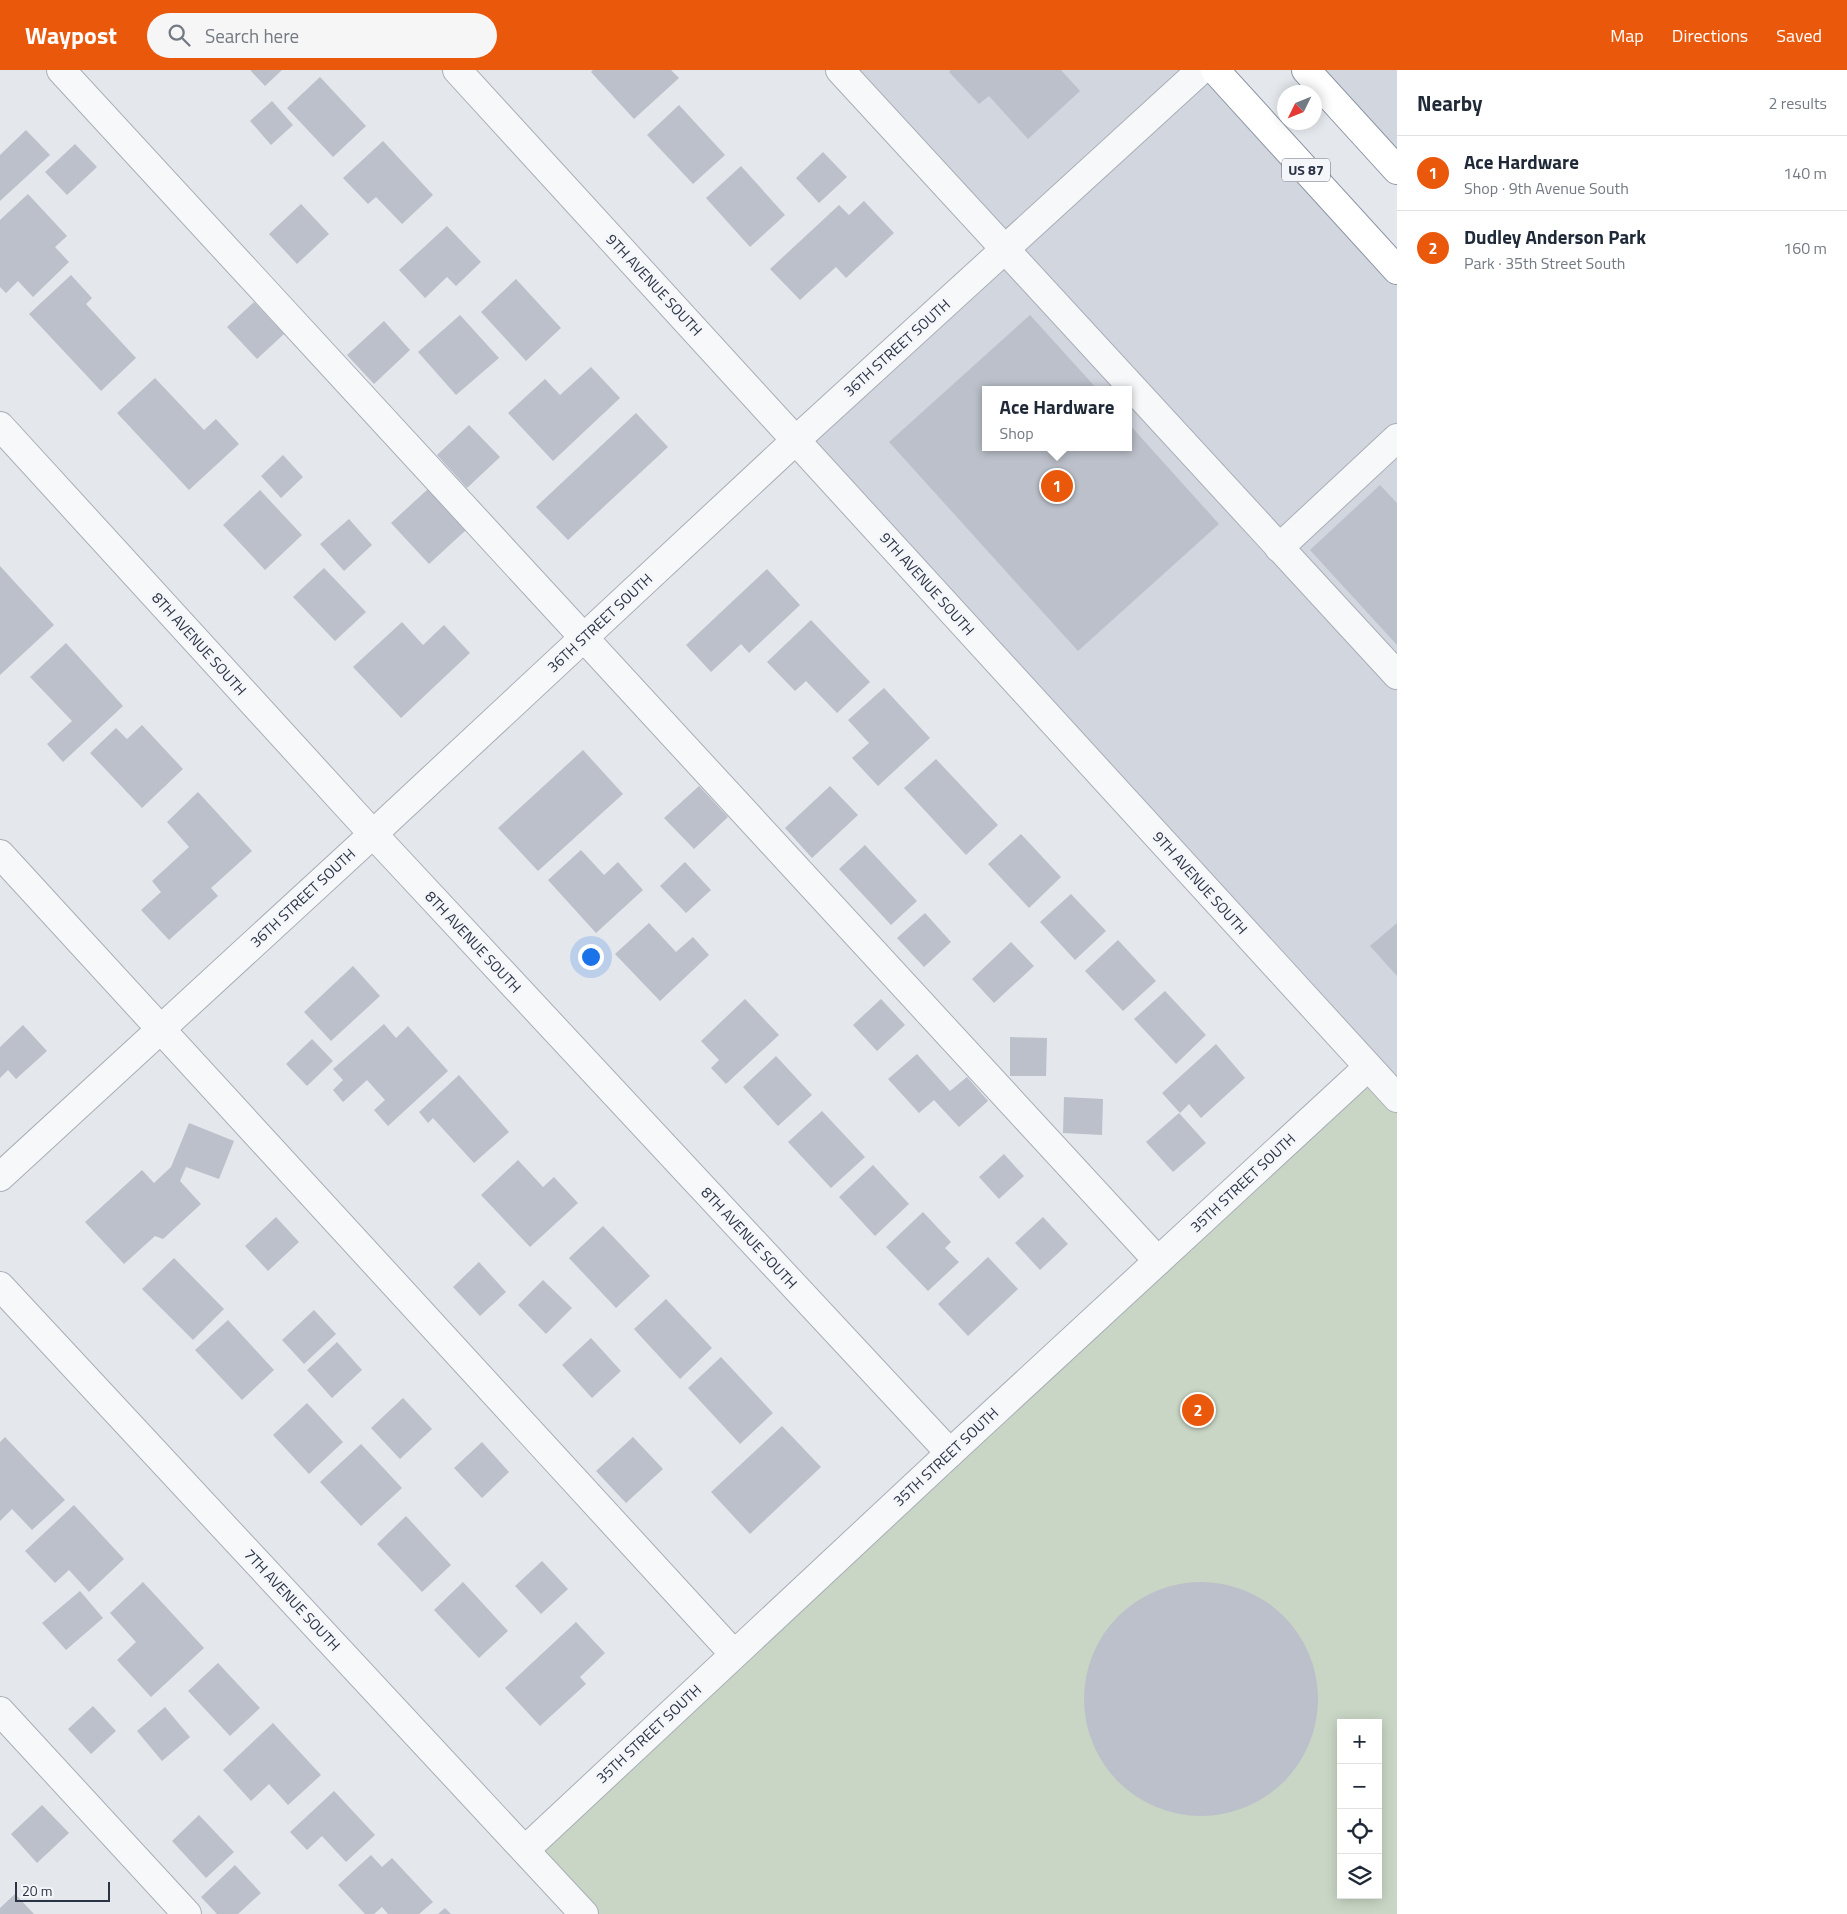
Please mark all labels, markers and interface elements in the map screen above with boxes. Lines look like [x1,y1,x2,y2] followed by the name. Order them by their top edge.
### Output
[147,13,497,58] search box
[25,17,117,53] text: Waypost
[165,21,193,49] icon: search
[205,21,299,50] text: Search here
[1610,22,1644,49] text: Map
[1672,22,1748,49] text: Directions
[1776,22,1822,49] text: Saved
[1277,85,1322,130] north arrow
[1417,87,1482,119] text: Nearby
[1768,91,1827,115] text: 2 results
[1464,147,1579,176] text: Ace Hardware
[1282,158,1330,182] road number: US 87
[1429,161,1437,185] text: 1
[1783,161,1827,185] text: 140 m
[1464,176,1629,200] text: Shop · 9th Avenue South
[1464,222,1646,251] text: Dudley Anderson Park
[601,228,708,341] street label: 9TH AVENUE SOUTH
[1429,236,1437,260] text: 2
[1783,236,1827,260] text: 160 m
[1464,251,1625,275] text: Park · 35th Street South
[838,293,955,402] street label: 36TH STREET SOUTH
[982,386,1132,451] popup
[1000,392,1114,421] text: Ace Hardware
[1000,421,1034,445] text: Shop
[1041,467,1073,505] pin: 1
[875,527,980,641] street label: 9TH AVENUE SOUTH
[542,568,658,678] street label: 36TH STREET SOUTH
[147,587,252,701] street label: 8TH AVENUE SOUTH
[1148,826,1253,940] street label: 9TH AVENUE SOUTH
[245,843,361,953] street label: 36TH STREET SOUTH
[420,885,527,998] street label: 8TH AVENUE SOUTH
[578,944,604,970] your location
[1185,1128,1301,1238] street label: 35TH STREET SOUTH
[696,1181,803,1294] street label: 8TH AVENUE SOUTH
[1182,1391,1214,1429] pin: 2
[888,1402,1004,1512] street label: 35TH STREET SOUTH
[239,1543,346,1656] street label: 7TH AVENUE SOUTH
[591,1679,707,1789] street label: 35TH STREET SOUTH
[1337,1719,1382,1899] map controls
[1337,1719,1382,1764] button: +
[1337,1764,1382,1809] button: −
[1337,1809,1382,1854] button: locate
[1337,1854,1382,1899] button: layers
[15,1879,110,1902] scale bar
[22,1880,52,1901] text: 20 m

